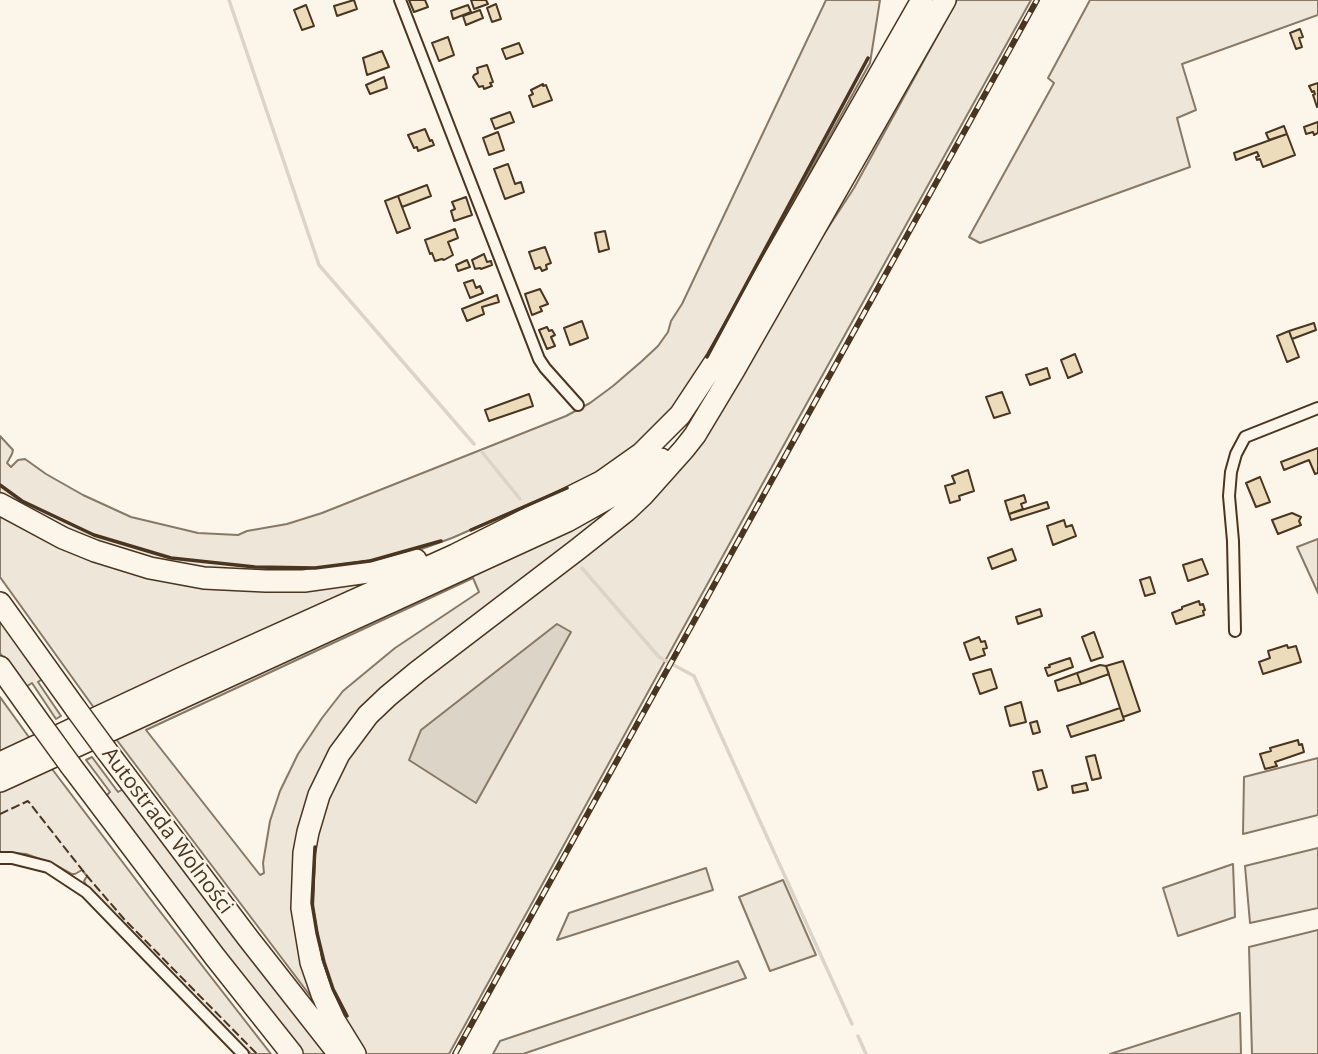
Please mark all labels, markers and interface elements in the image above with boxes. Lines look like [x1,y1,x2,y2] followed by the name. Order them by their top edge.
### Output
[96,743,238,919] street label: Autostrada Wolności

